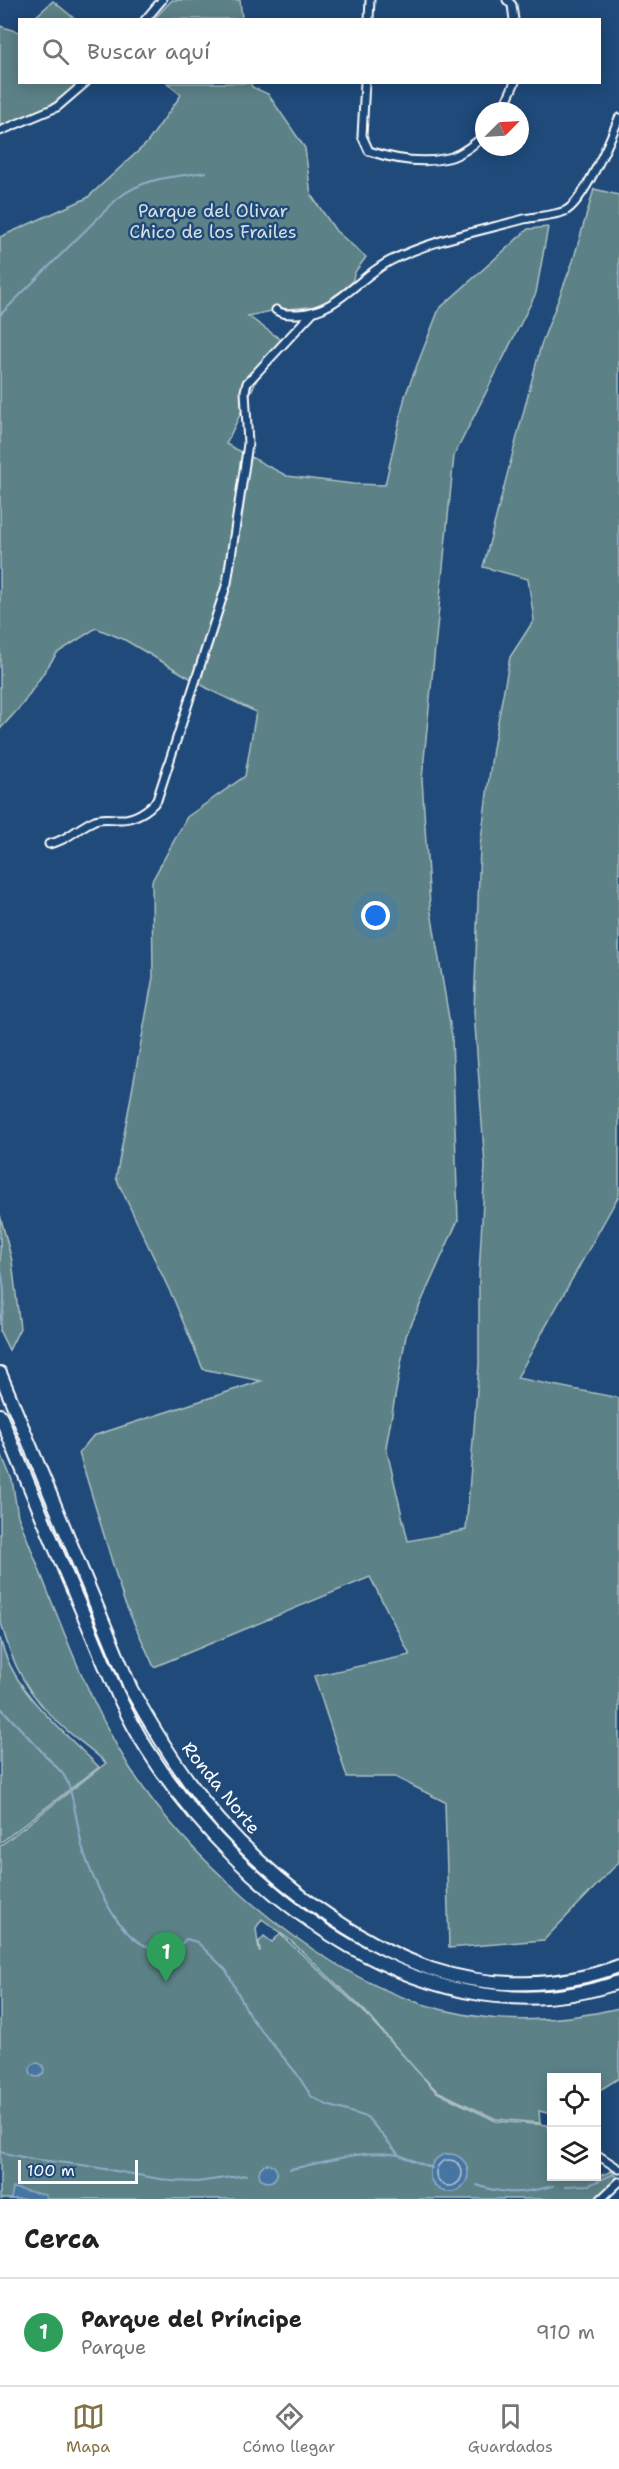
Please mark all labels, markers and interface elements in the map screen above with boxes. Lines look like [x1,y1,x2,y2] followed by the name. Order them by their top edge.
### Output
[18,18,601,84] search box
[39,35,72,68] icon: search
[87,37,210,66] text: Buscar aquí
[475,102,529,156] north arrow
[129,199,297,244] park label: Parque del Olivar Chico de los Frailes
[361,901,390,930] your location
[176,1737,266,1839] street label: Ronda Norte
[146,1932,186,1982] pin: 1
[547,2073,601,2181] map controls
[547,2073,601,2127] button: locate
[547,2127,601,2181] button: layers
[18,2157,138,2184] scale bar
[27,2160,75,2181] text: 100 m
[24,2221,99,2256] text: Cerca
[81,2305,302,2334] text: Parque del Príncipe
[39,2319,48,2345] text: 1
[536,2319,595,2345] text: 910 m
[81,2334,146,2360] text: Parque
[66,2400,110,2457] tab: Mapa
[242,2400,336,2457] tab: Cómo llegar
[468,2400,553,2457] tab: Guardados

